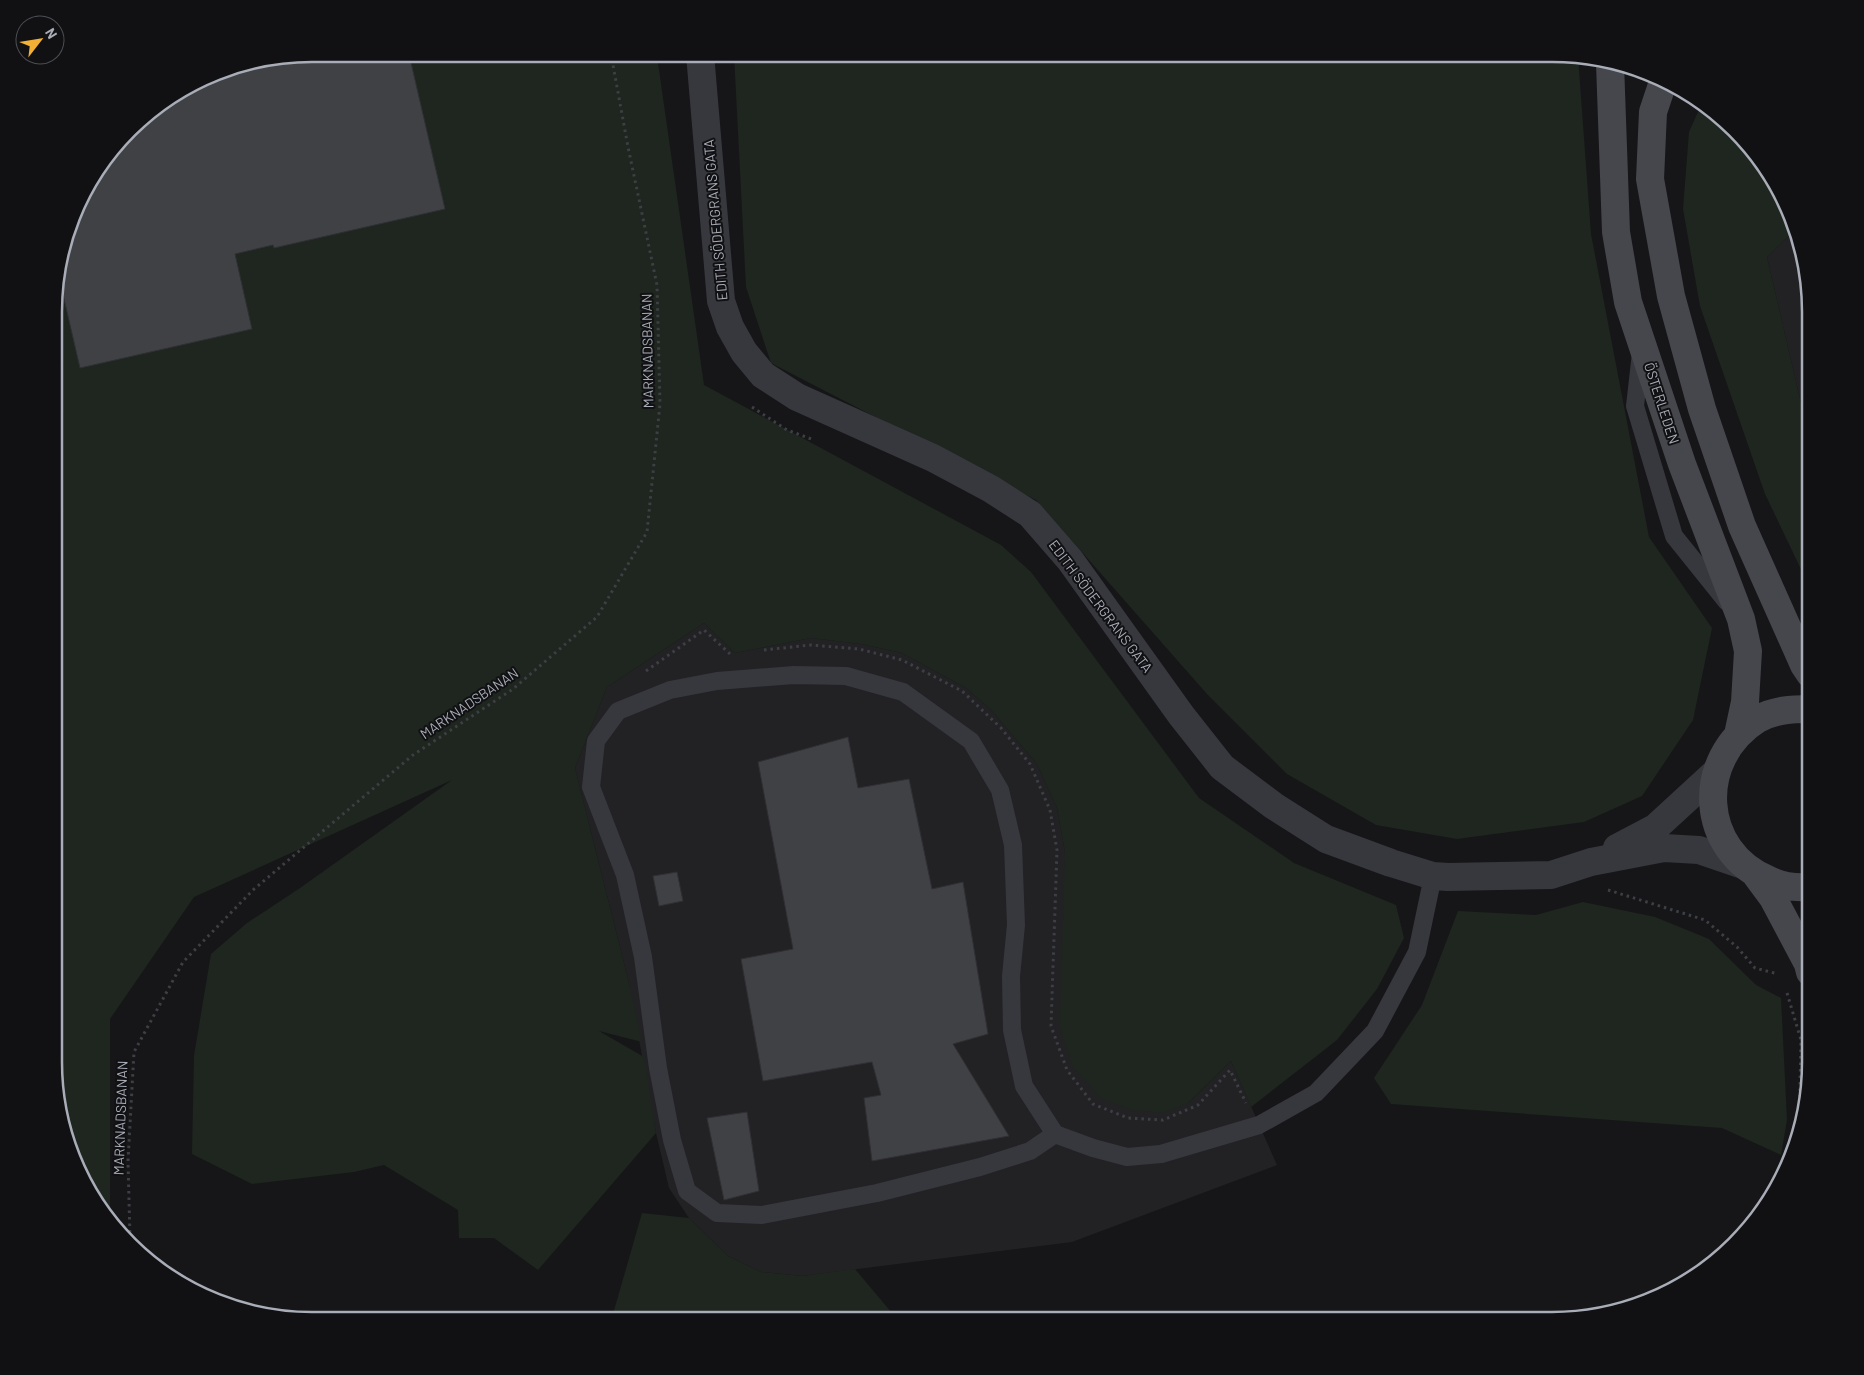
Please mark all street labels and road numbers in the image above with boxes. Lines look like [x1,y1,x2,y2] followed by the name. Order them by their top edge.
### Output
[699,138,731,301] street label: EDITH SÖDERGRANS GATA
[637,293,657,409] street label: MARKNADSBANAN
[1641,360,1683,446] street label: ÖSTERLEDEN
[1046,536,1157,676] street label: EDITH SÖDERGRANS GATA
[417,664,521,742] street label: MARKNADSBANAN
[110,1060,130,1176] street label: MARKNADSBANAN

